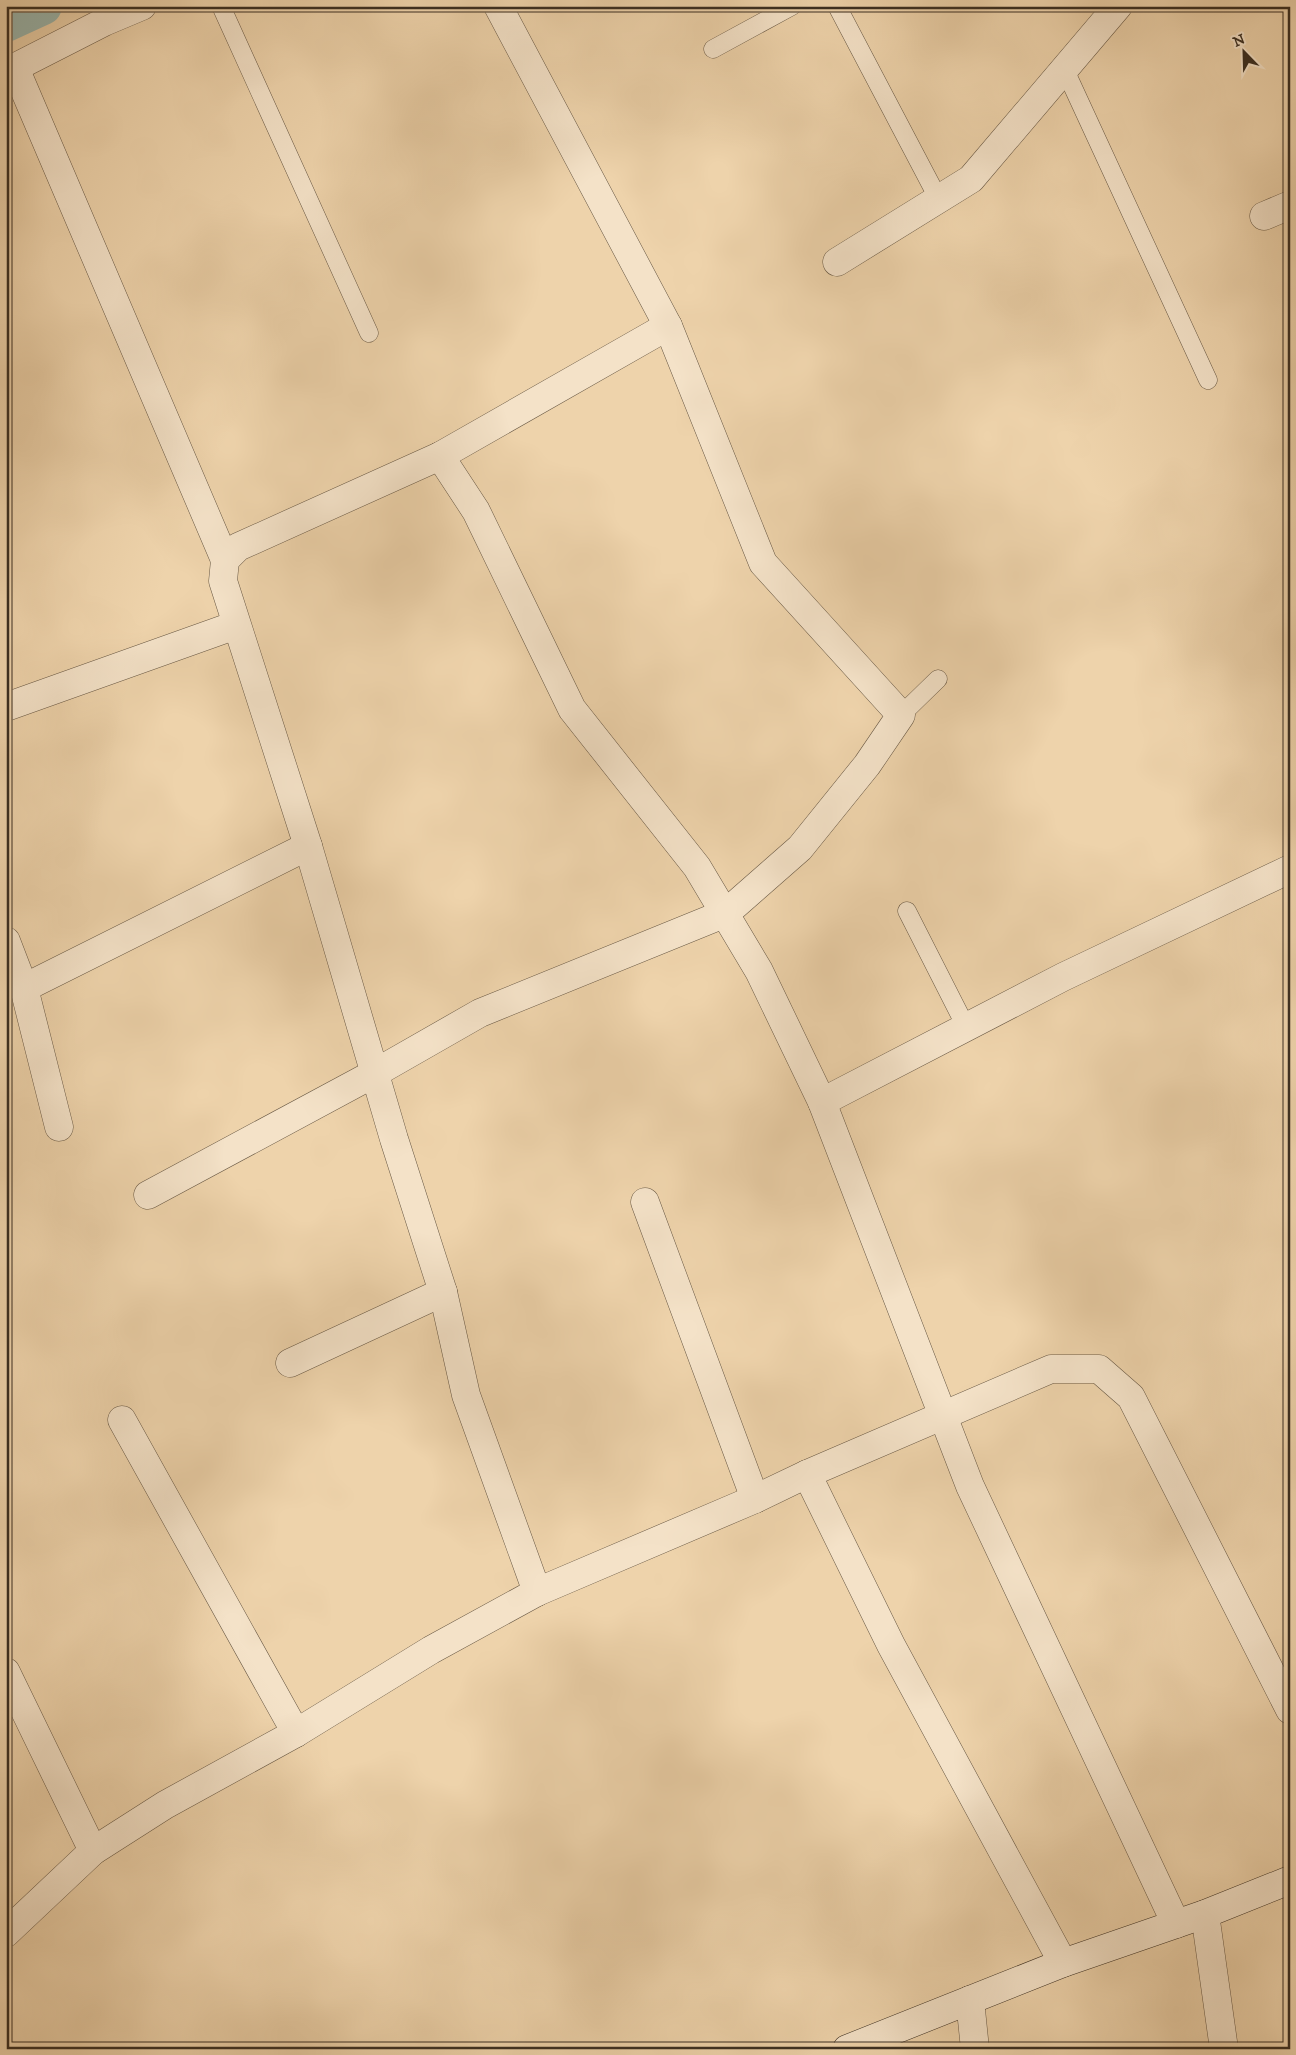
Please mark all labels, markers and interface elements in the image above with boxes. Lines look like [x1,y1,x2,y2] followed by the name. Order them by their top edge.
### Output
[1218,28,1268,78] north arrow
[1231,30,1249,51] text: N

